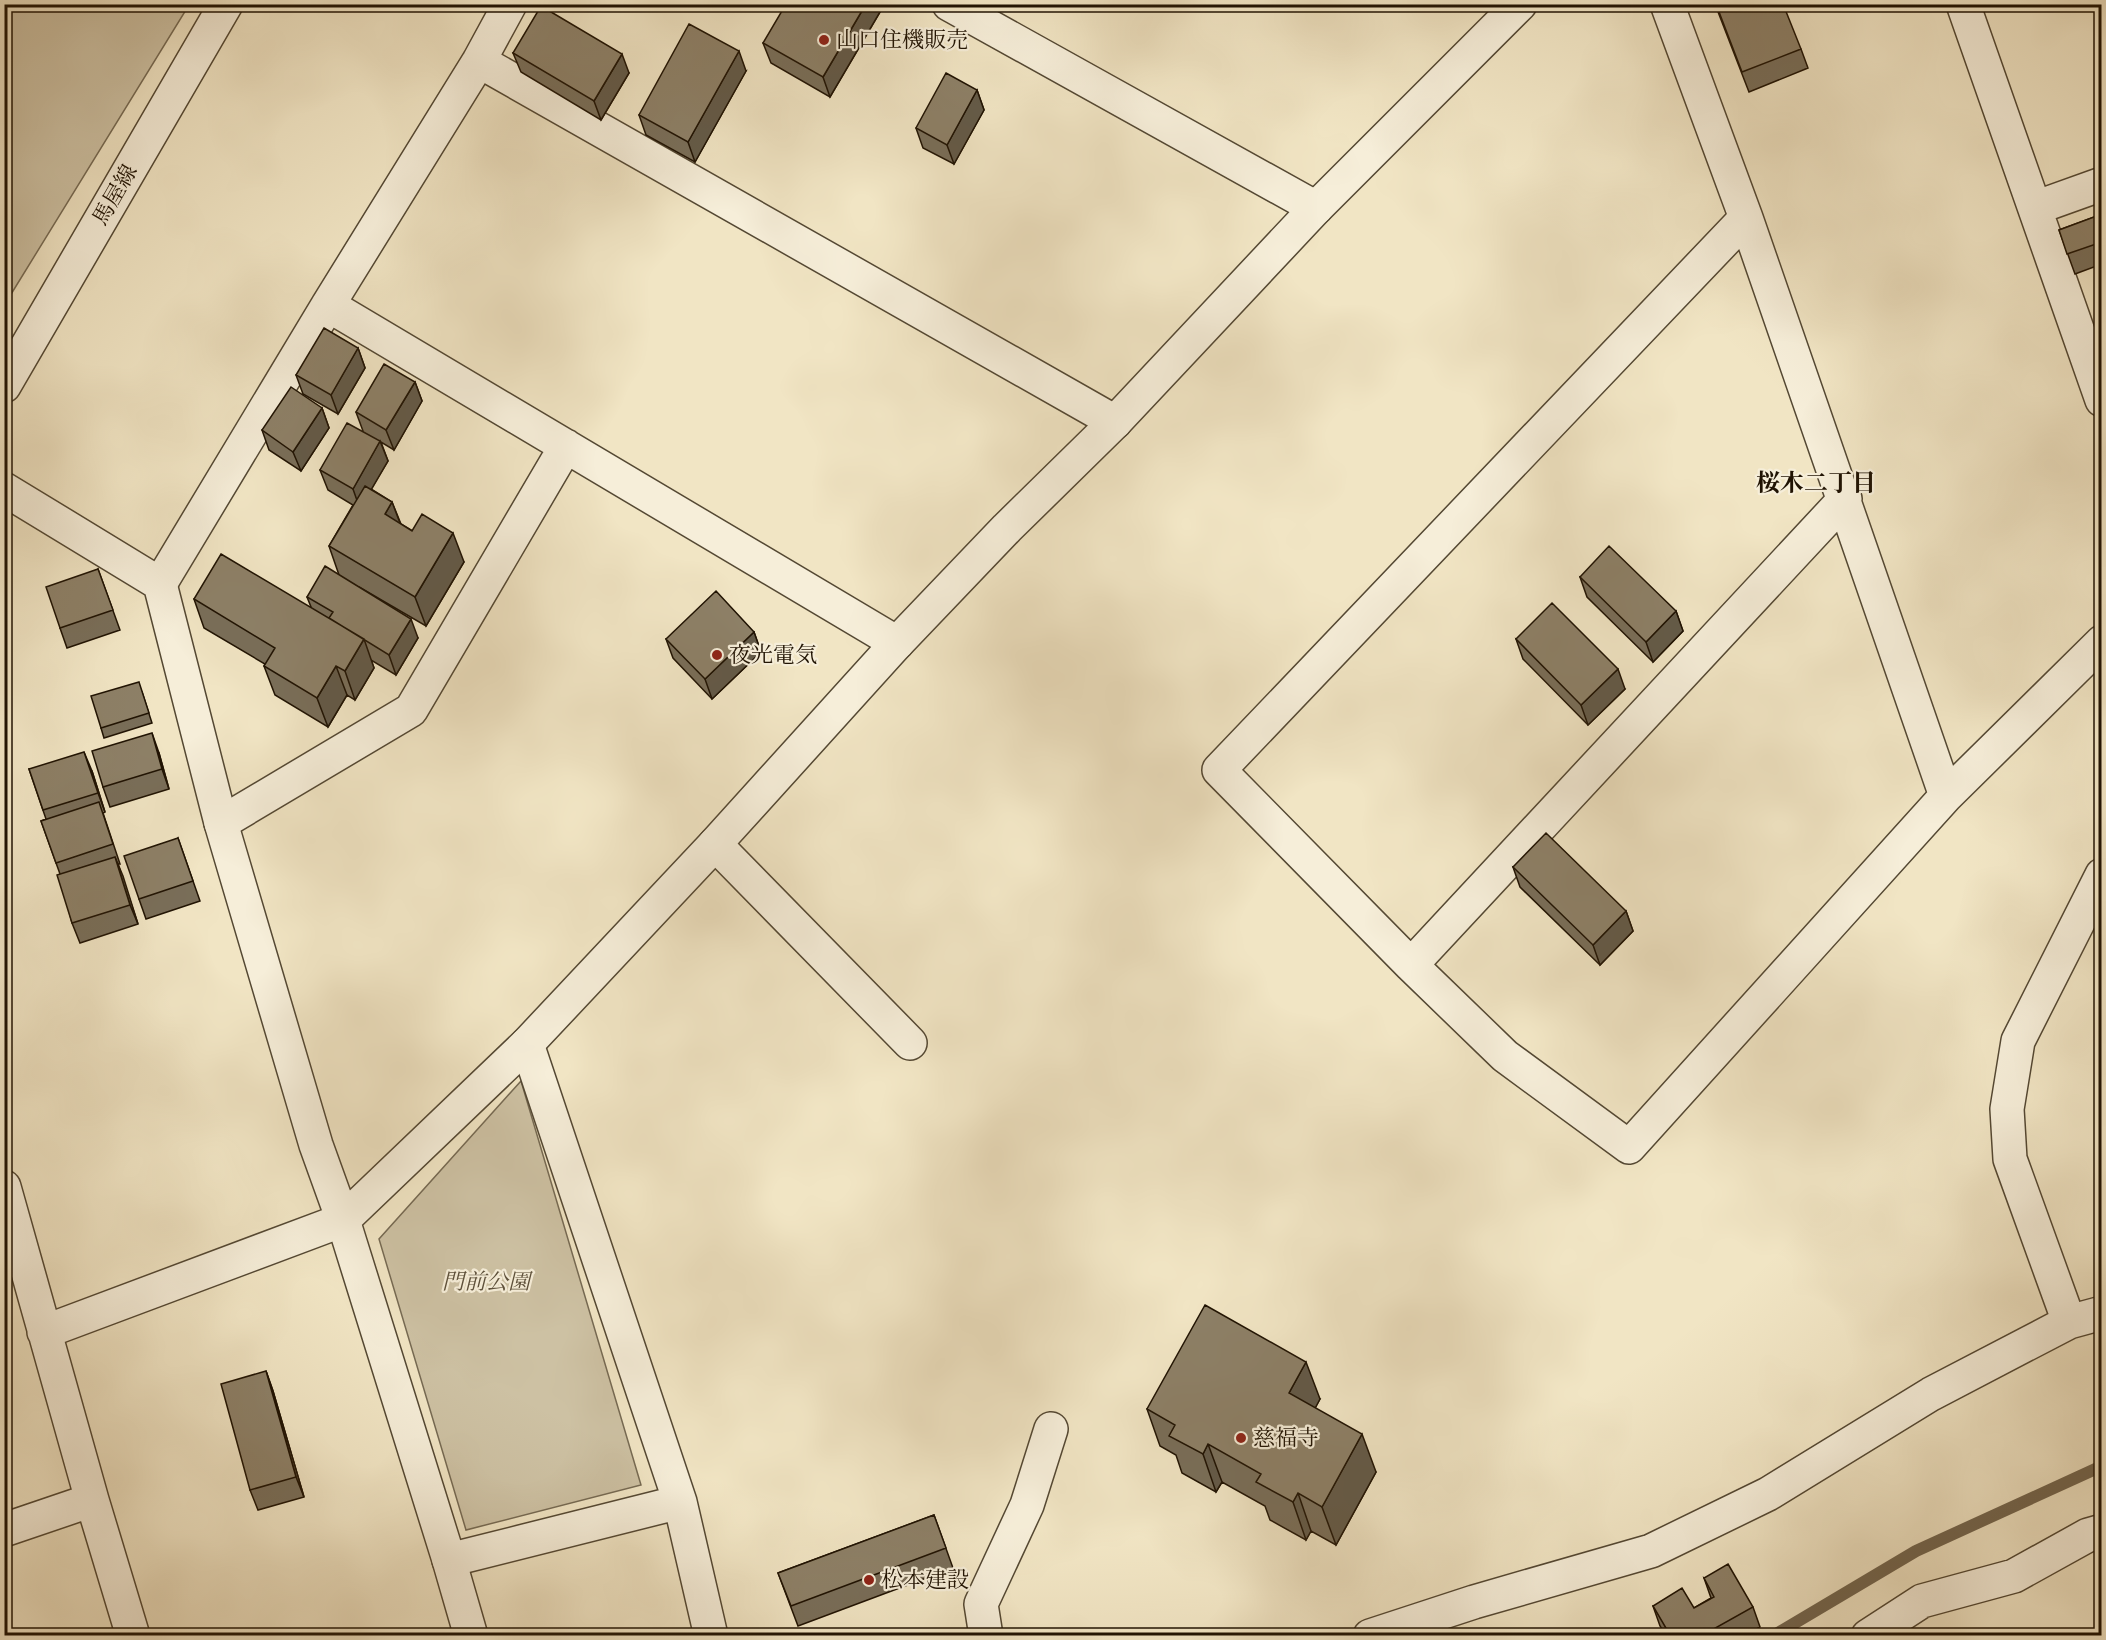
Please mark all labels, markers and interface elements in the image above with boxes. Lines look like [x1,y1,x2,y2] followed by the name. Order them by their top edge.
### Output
[836,27,968,53] place label: 山口住機販売
[817,33,831,47] marker: 山口住機販売
[87,160,143,230] street label: 馬屋線
[1756,469,1876,497] district label: 桜木二丁目
[729,642,817,668] place label: 夜光電気
[710,648,724,662] marker: 夜光電気
[442,1269,533,1295] park label: 門前公園
[1253,1425,1319,1451] place label: 慈福寺
[1234,1431,1248,1445] marker: 慈福寺
[881,1567,969,1593] place label: 松本建設
[862,1573,876,1587] marker: 松本建設

